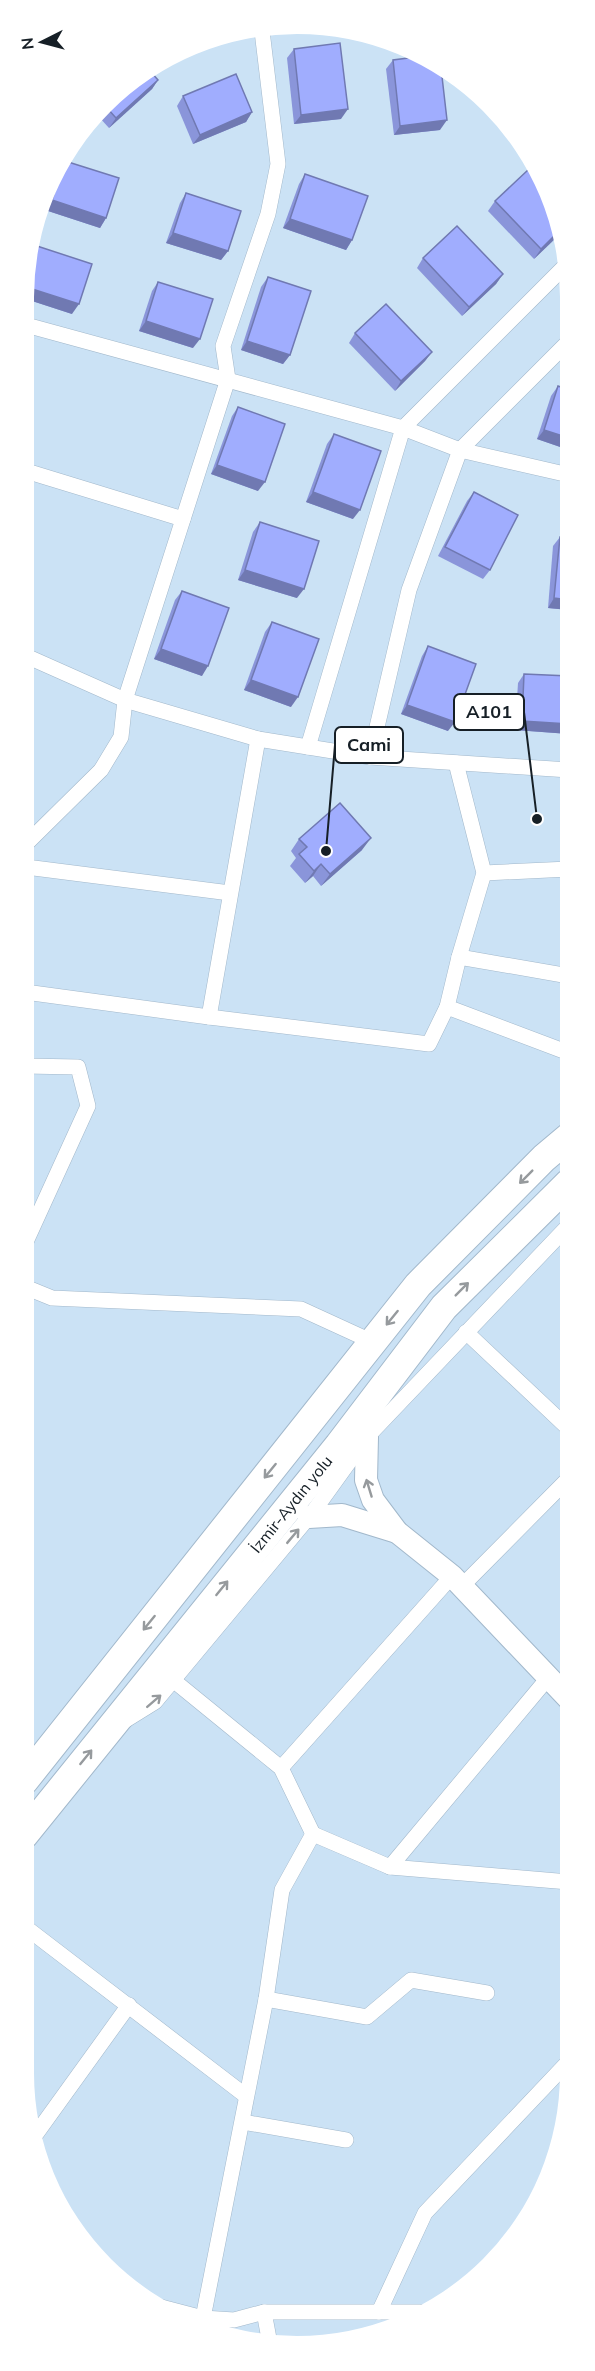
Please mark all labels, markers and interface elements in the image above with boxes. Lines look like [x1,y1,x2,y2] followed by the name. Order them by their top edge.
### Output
[12,12,72,72] north arrow
[17,37,38,51] text: N
[454,694,524,730] callout: A101
[466,700,512,723] text: A101
[335,727,403,763] callout: Cami
[347,733,391,756] text: Cami
[518,1169,533,1184] one-way arrow
[455,1282,470,1297] one-way arrow
[385,1310,398,1326] one-way arrow
[246,1451,336,1557] street label: İzmir-Aydın yolu
[264,1463,277,1479] one-way arrow
[363,1479,374,1498] one-way arrow
[286,1529,299,1545] one-way arrow
[215,1581,228,1597] one-way arrow
[142,1615,155,1631] one-way arrow
[146,1694,161,1708] one-way arrow
[80,1749,93,1765] one-way arrow

